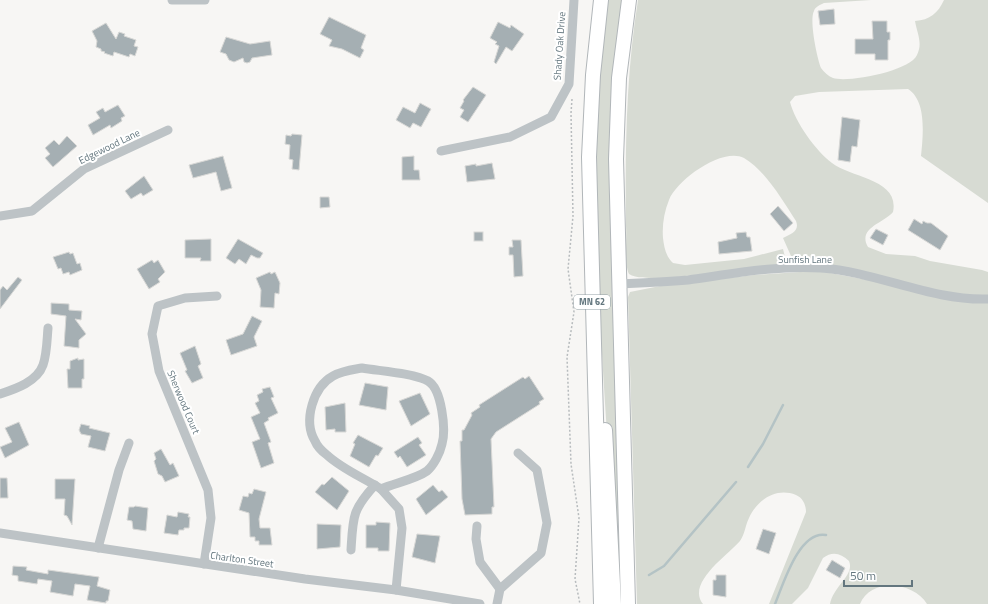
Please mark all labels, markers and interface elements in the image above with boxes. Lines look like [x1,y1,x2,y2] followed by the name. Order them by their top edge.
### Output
[550,11,569,81] street label: Shady Oak Drive
[76,125,142,168] street label: Edgewood Lane
[778,252,832,267] street label: Sunfish Lane
[574,295,610,309] road number: MN 62
[163,368,204,437] street label: Sherwood Court
[209,548,275,571] street label: Charlton Street
[844,562,912,588] scale bar
[850,566,876,585] text: 50 m

